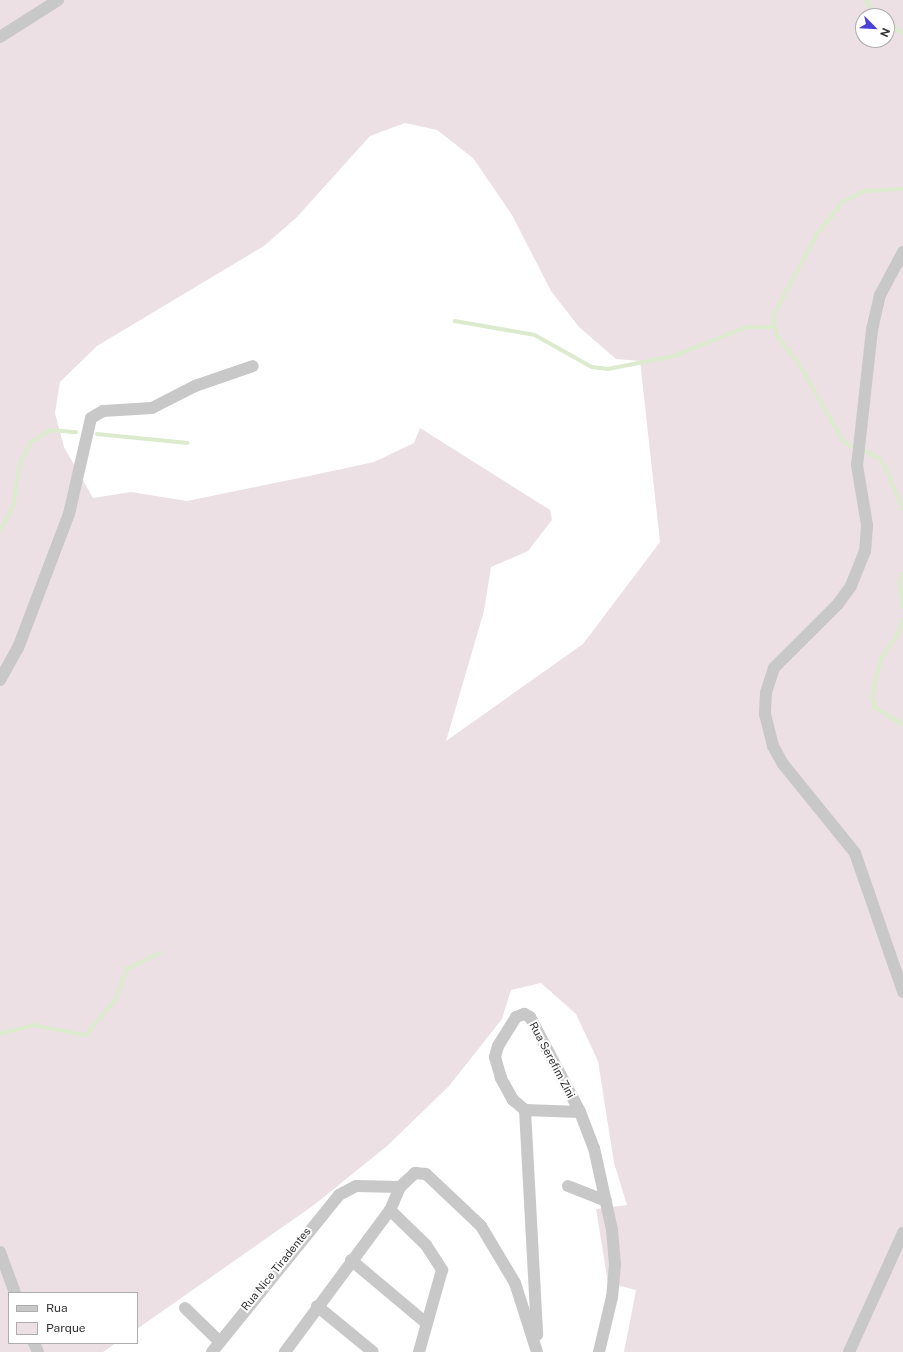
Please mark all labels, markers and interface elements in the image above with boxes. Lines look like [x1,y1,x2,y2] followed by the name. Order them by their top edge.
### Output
[855,8,895,48] north arrow
[878,26,892,39] text: N
[526,1020,578,1100] street label: Rua Serefim Zini
[239,1225,313,1313] street label: Rua Nice Tiradentes
[8,1292,138,1344] legend
[46,1301,68,1315] text: Rua
[46,1321,86,1335] text: Parque

